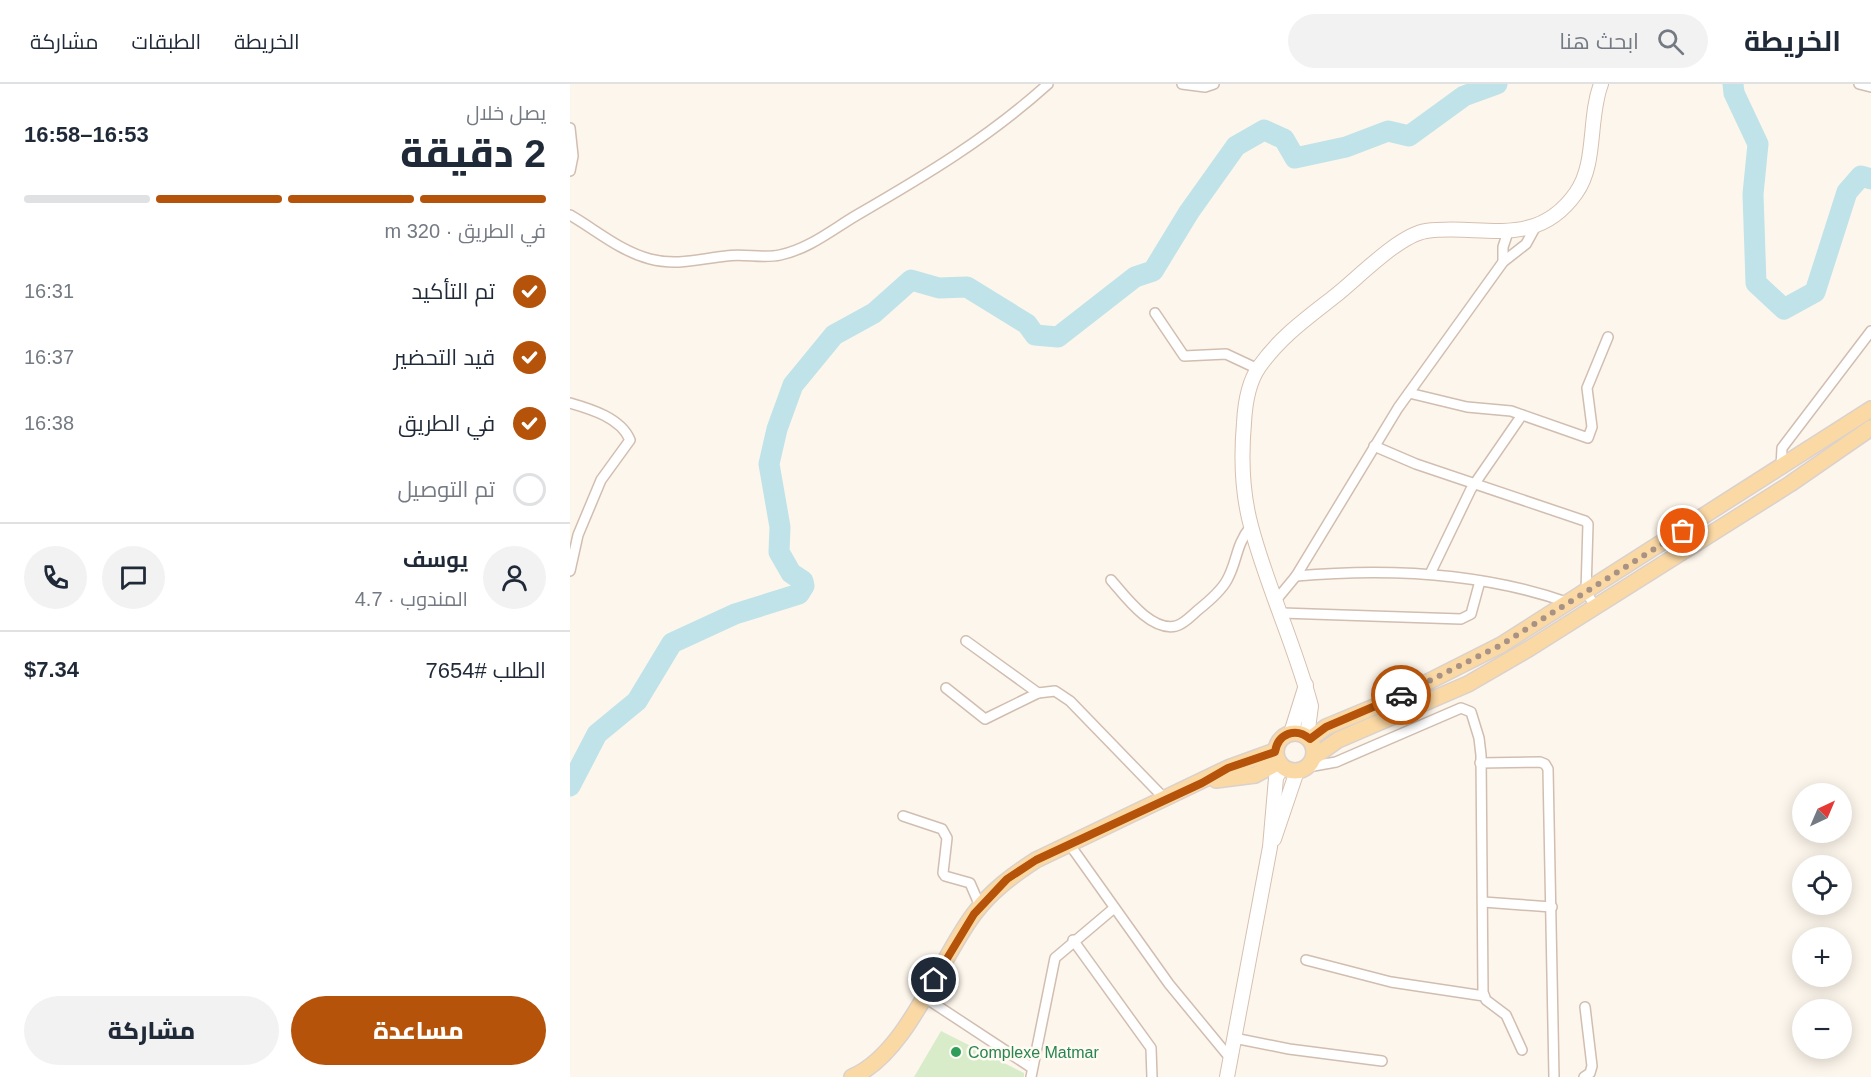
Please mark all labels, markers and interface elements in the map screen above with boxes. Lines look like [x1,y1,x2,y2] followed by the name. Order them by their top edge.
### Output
[1288,14,1708,68] search box
[1654,25,1687,58] icon: search
[1744,26,1841,57] text: الخريطة
[1559,29,1639,54] text: ابحث هنا
[30,30,99,53] text: مشاركة
[132,30,201,53] text: الطبقات
[234,30,300,53] text: الخريطة
[466,102,546,124] text: يصل خلال
[24,122,149,147] text: 16:53–16:58
[400,132,546,175] text: 2 دقيقة
[385,220,546,242] text: في الطريق · 320 m
[513,275,546,308] icon: check
[412,279,495,304] text: تم التأكيد
[24,280,74,302] text: 16:31
[513,341,546,374] icon: check
[394,345,495,370] text: قيد التحضير
[24,346,74,368] text: 16:37
[513,407,546,440] icon: check
[398,411,495,436] text: في الطريق
[24,412,74,434] text: 16:38
[397,477,495,502] text: تم التوصيل
[1657,505,1708,556] pin
[1666,514,1699,547] icon: bag
[24,546,87,609] button: phone
[102,546,165,609] button: chat
[483,546,546,609] button: person
[403,547,468,572] text: يوسف
[355,588,468,610] text: المندوب · 4.7
[24,657,79,682] text: $7.34
[426,658,546,683] text: الطلب #7654
[1371,665,1431,725] courier
[1385,679,1418,712] icon: car
[1792,783,1852,843] north arrow
[1792,783,1852,1059] map controls
[1792,855,1852,915] button: locate
[1792,927,1852,987] button: +
[908,954,959,1005] pin
[917,963,950,996] icon: home
[24,996,279,1065] button: مشاركة
[291,996,546,1065] button: مساعدة
[1792,999,1852,1059] button: −
[968,1044,1099,1061] place label: Complexe Matmar
[949,1045,963,1059] marker: Complexe Matmar

